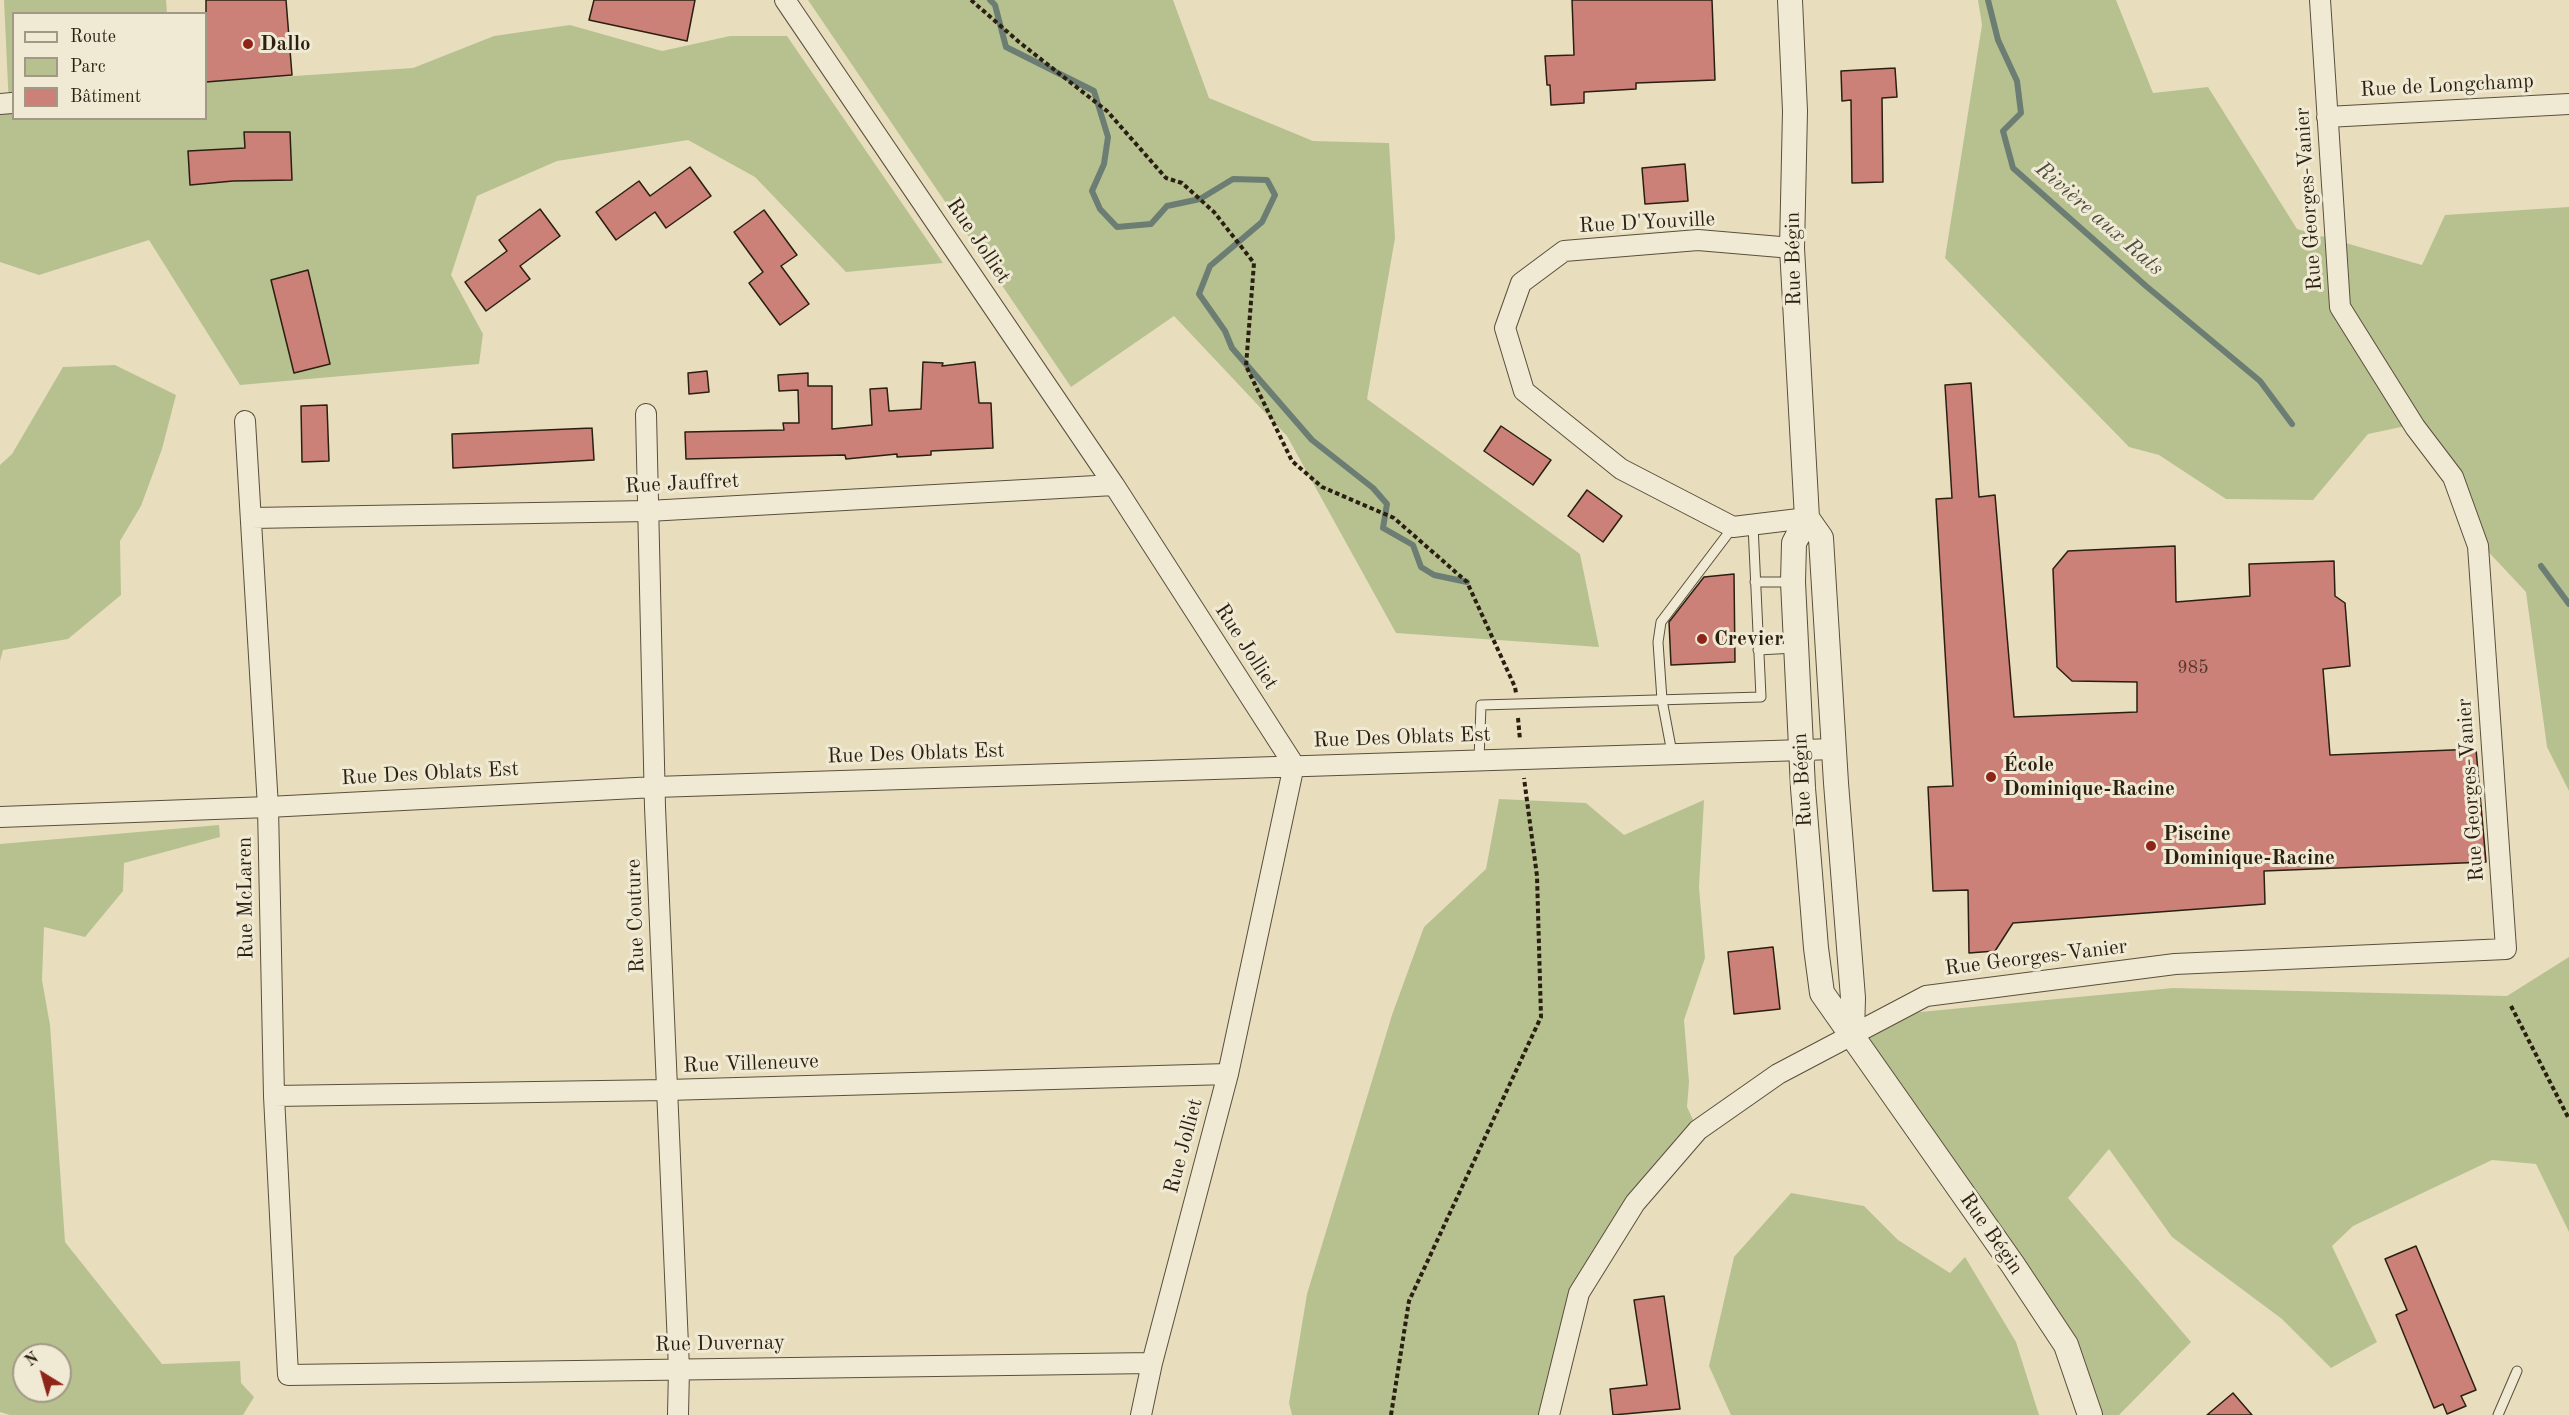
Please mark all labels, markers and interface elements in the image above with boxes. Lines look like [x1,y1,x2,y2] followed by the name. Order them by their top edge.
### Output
[12,12,207,120] legend
[70,28,116,46] text: Route
[260,31,311,57] place label: Dallo
[241,37,255,51] marker: Dallo
[70,58,106,76] text: Parc
[2359,69,2535,103] street label: Rue de Longchamp
[70,88,141,106] text: Bâtiment
[2290,107,2328,291] street label: Rue Georges-Vanier
[2029,156,2169,282] water label: Rivière aux Rats
[940,194,1016,288] street label: Rue Jolliet
[1578,207,1716,239] street label: Rue D'Youville
[1781,212,1807,306] street label: Rue Bégin
[624,468,740,500] street label: Rue Jauffret
[1209,599,1283,695] street label: Rue Jolliet
[1714,626,1783,652] place label: Crevier
[1695,632,1709,646] marker: Crevier
[2177,657,2209,679] house number: 985
[2452,698,2490,882] street label: Rue Georges-Vanier
[1313,722,1491,754] street label: Rue Des Oblats Est
[1788,732,1818,828] street label: Rue Bégin
[827,738,1005,770] street label: Rue Des Oblats Est
[2003,752,2175,802] place label: École Dominique-Racine
[341,757,519,791] street label: Rue Des Oblats Est
[1984,770,1998,784] marker: École Dominique-Racine
[2163,821,2335,871] place label: Piscine Dominique-Racine
[232,836,260,960] street label: Rue McLaren
[2144,839,2158,853] marker: Piscine Dominique-Racine
[621,858,651,974] street label: Rue Couture
[1943,934,2129,982] street label: Rue Georges-Vanier
[683,1049,819,1079] street label: Rue Villeneuve
[1159,1096,1209,1196] street label: Rue Jolliet
[1954,1188,2028,1280] street label: Rue Bégin
[655,1330,785,1358] street label: Rue Duvernay
[12,1343,72,1403] north arrow
[23,1350,42,1370] text: N

